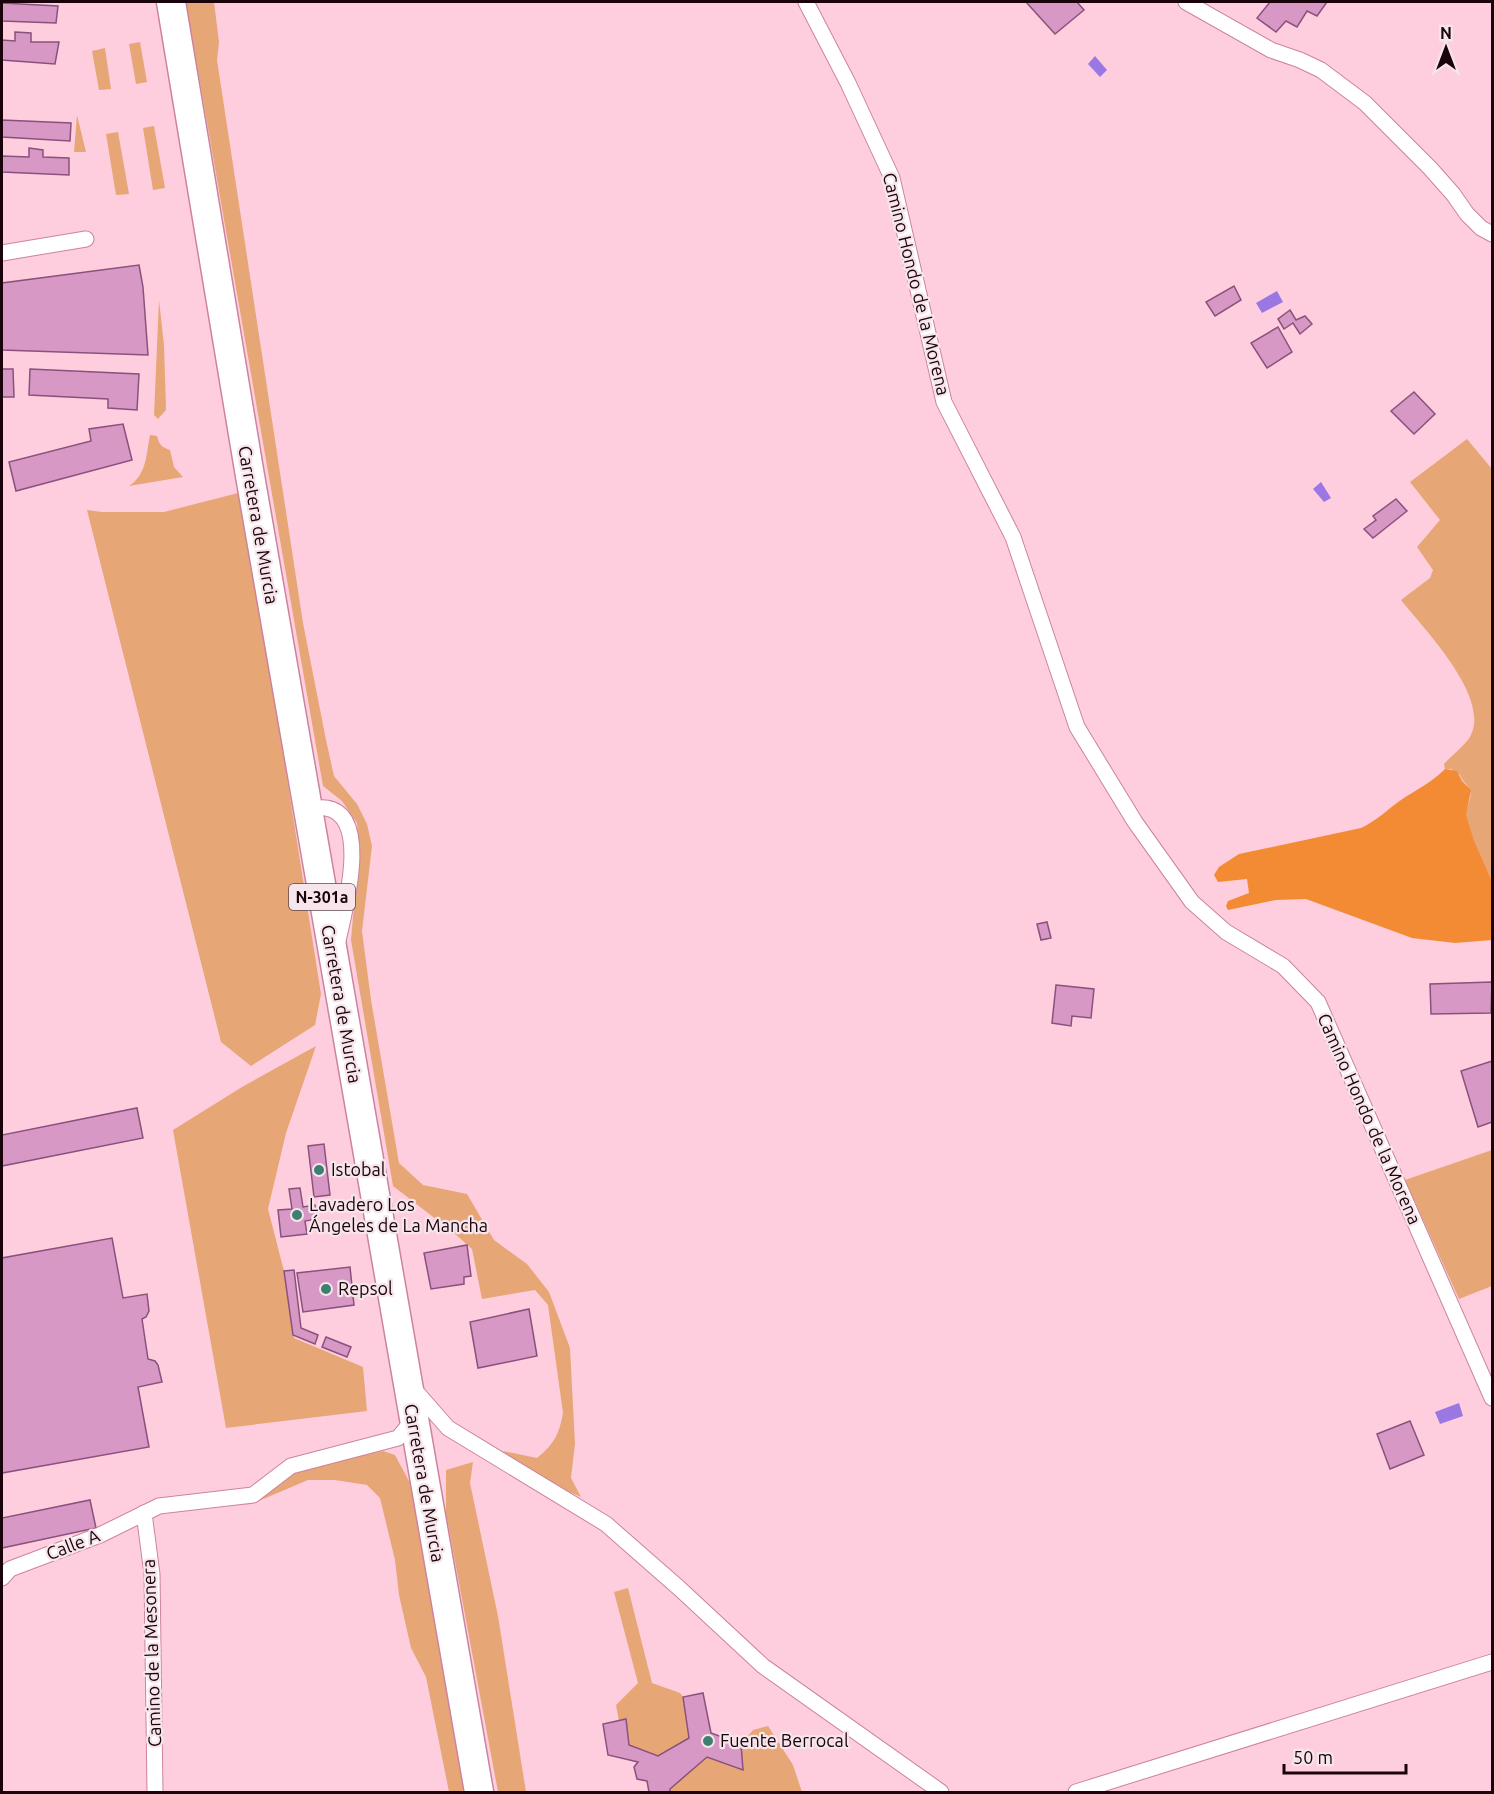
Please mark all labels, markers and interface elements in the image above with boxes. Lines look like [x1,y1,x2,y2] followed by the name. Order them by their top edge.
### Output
[1416,18,1476,78] north arrow
[1440,24,1452,42] text: N
[880,170,954,397] street label: Camino Hondo de la Morena
[235,444,283,606] street label: Carretera de Murcia
[289,884,355,910] road number: N-301a
[318,923,366,1085] street label: Carretera de Murcia
[1314,1010,1426,1227] street label: Camino Hondo de la Morena
[331,1159,386,1179] place label: Istobal
[312,1163,326,1177] marker: Istobal
[309,1194,488,1235] place label: Lavadero Los Ángeles de La Mancha
[290,1208,304,1222] marker: Lavadero Los Ángeles de La Mancha
[338,1278,393,1298] place label: Repsol
[319,1282,333,1296] marker: Repsol
[401,1402,449,1564] street label: Carretera de Murcia
[43,1525,102,1563] street label: Calle A
[138,1559,164,1747] street label: Camino de la Mesonera
[720,1730,849,1750] place label: Fuente Berrocal
[701,1734,715,1748] marker: Fuente Berrocal
[1284,1737,1406,1775] scale bar
[1293,1747,1333,1767] text: 50 m

